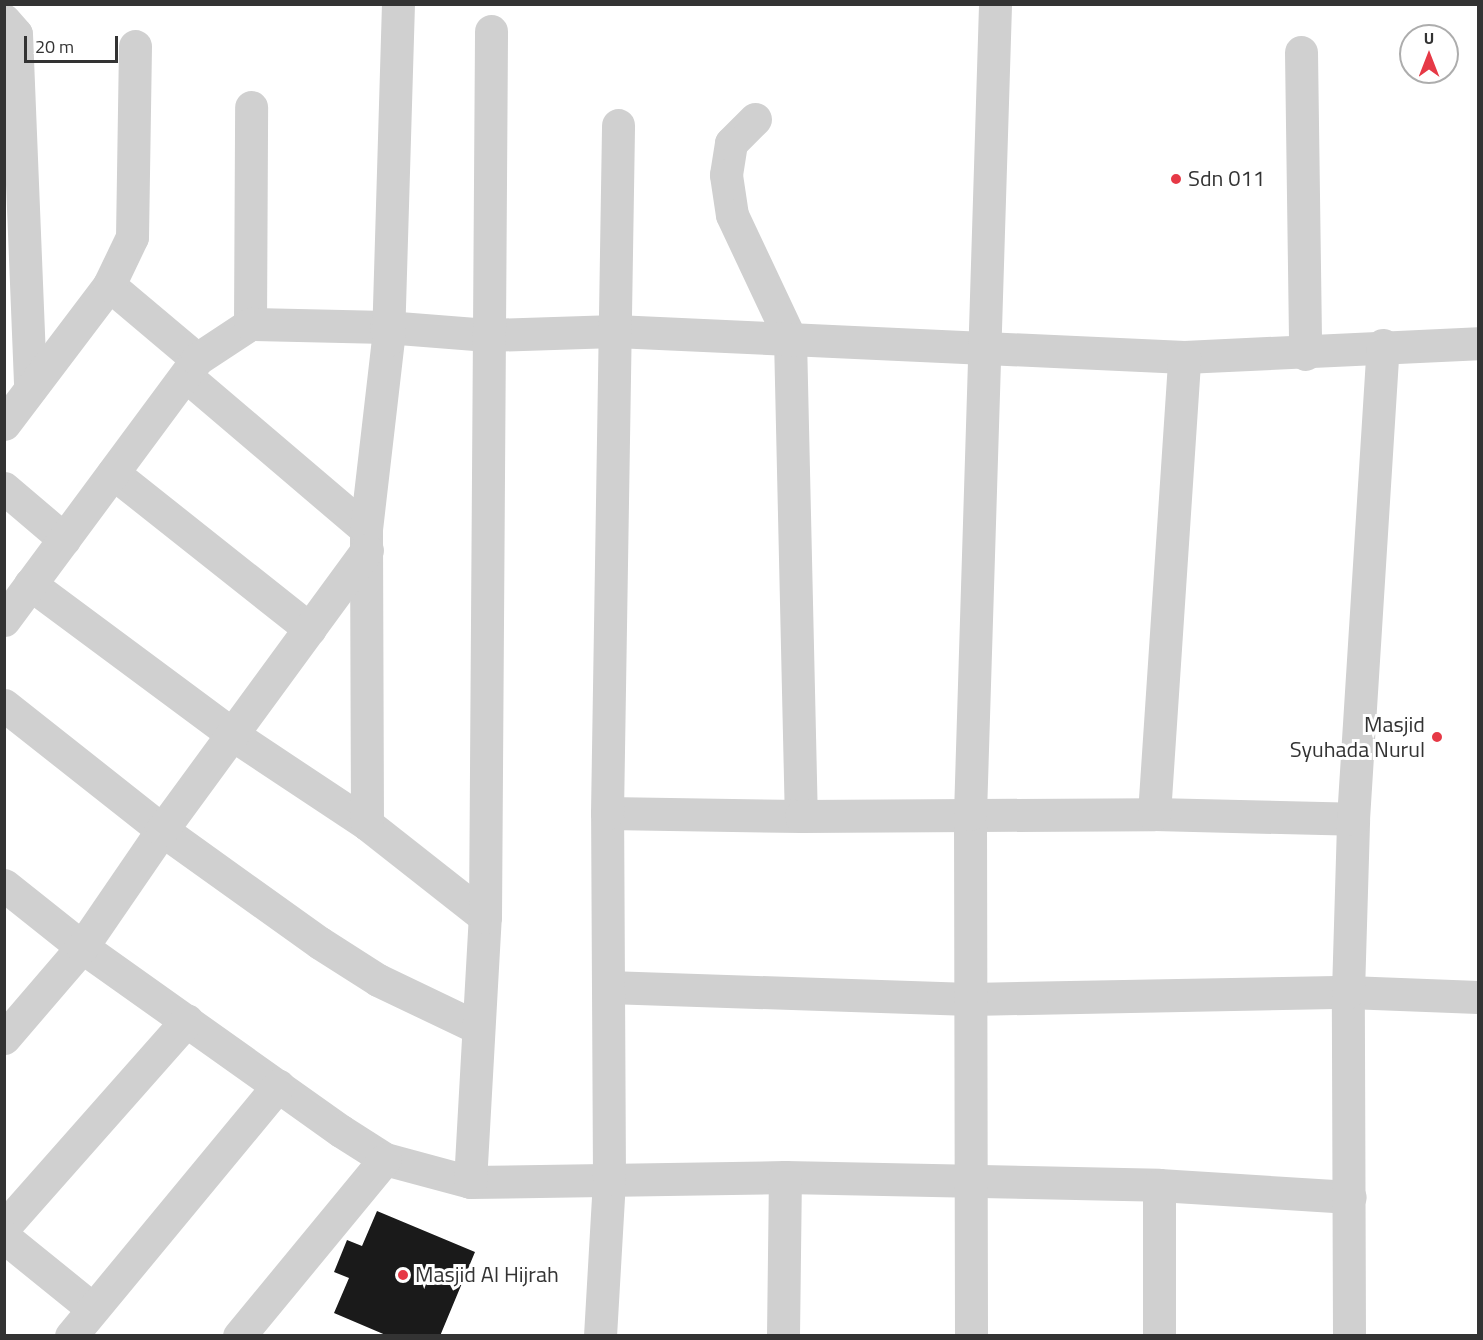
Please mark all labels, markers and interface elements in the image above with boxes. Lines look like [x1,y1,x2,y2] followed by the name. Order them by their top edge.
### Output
[27,24,122,62] scale bar
[1399,24,1459,84] north arrow
[1424,26,1434,50] text: U
[35,33,74,60] text: 20 m
[1188,166,1265,192] place label: Sdn 011
[1169,172,1183,186] marker: Sdn 011
[1290,711,1425,762] place label: Masjid Syuhada Nurul
[1430,730,1444,744] marker: Masjid Syuhada Nurul
[415,1262,559,1288] place label: Masjid Al Hijrah
[396,1268,410,1282] marker: Masjid Al Hijrah

